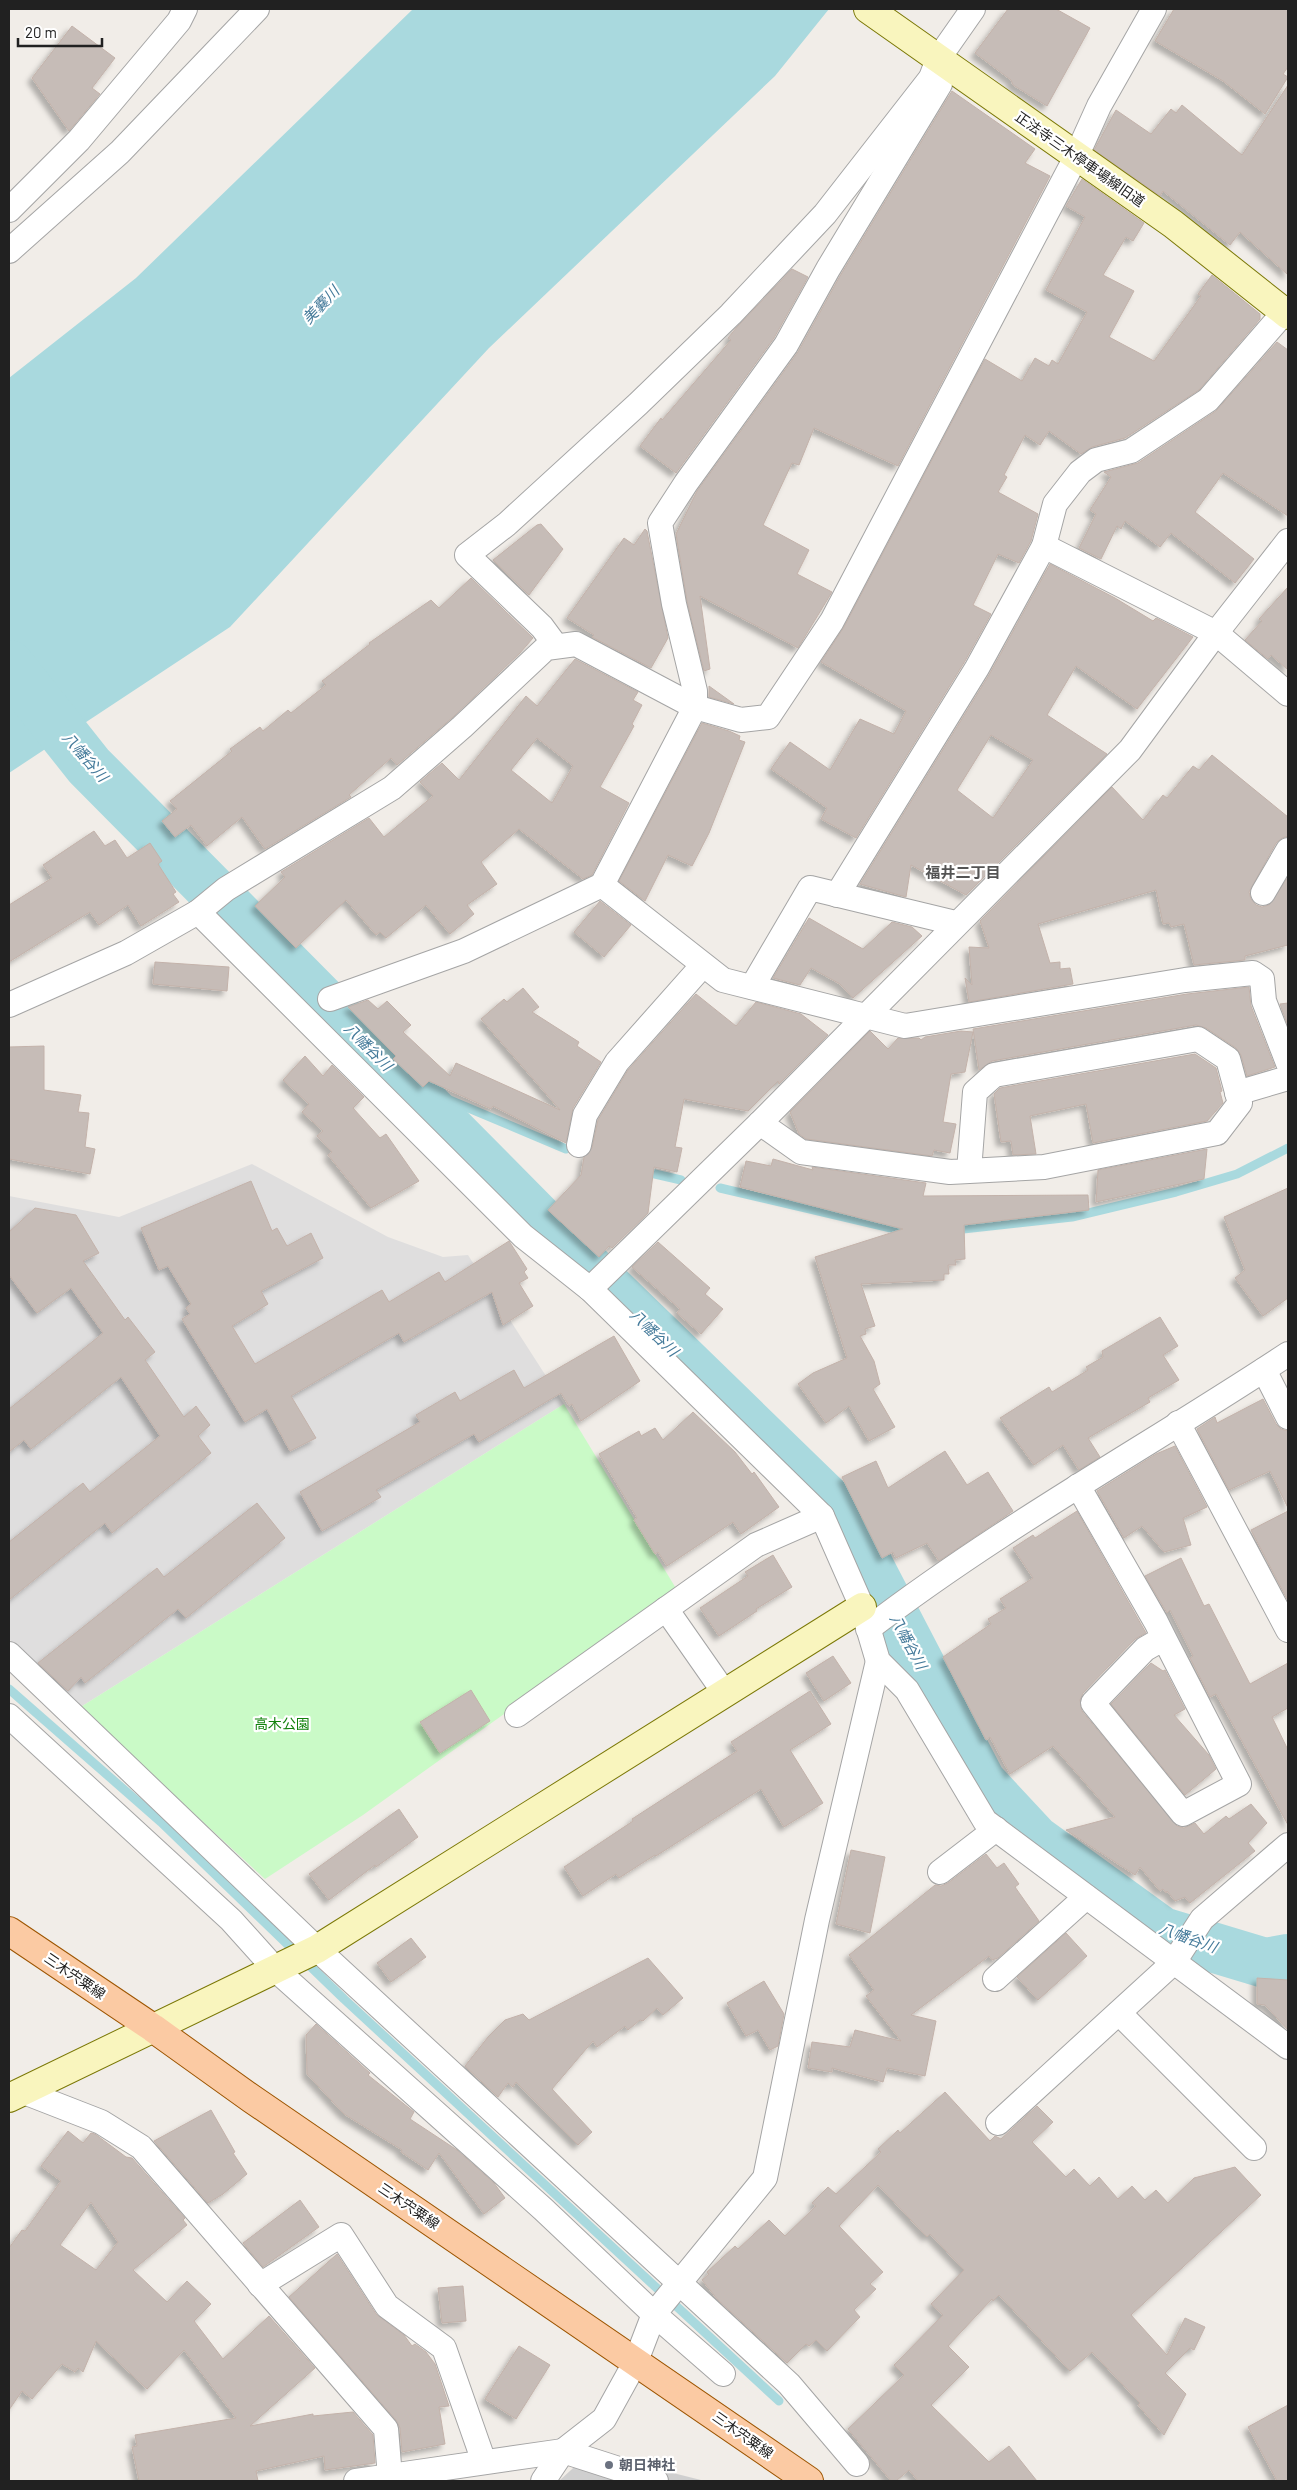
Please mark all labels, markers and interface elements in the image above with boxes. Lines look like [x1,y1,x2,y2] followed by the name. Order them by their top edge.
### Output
[18,15,101,47] scale bar
[25,23,57,41] text: 20 m
[1012,107,1148,210] street label: 正法寺三木停車場線旧道
[298,280,344,327] water label: 美嚢川
[59,728,114,786] water label: 八幡谷川
[924,863,1001,881] district label: 福井二丁目
[341,1019,398,1075] water label: 八幡谷川
[627,1305,684,1361] water label: 八幡谷川
[887,1611,932,1674] water label: 八幡谷川
[254,1715,310,1732] park label: 高木公園
[1157,1918,1221,1956] water label: 八幡谷川
[42,1949,109,2002] street label: 三木宍粟線
[376,2179,443,2232] street label: 三木宍粟線
[710,2408,777,2462] street label: 三木宍粟線
[619,2456,675,2473] place label: 朝日神社
[603,2459,615,2471] marker: 朝日神社

